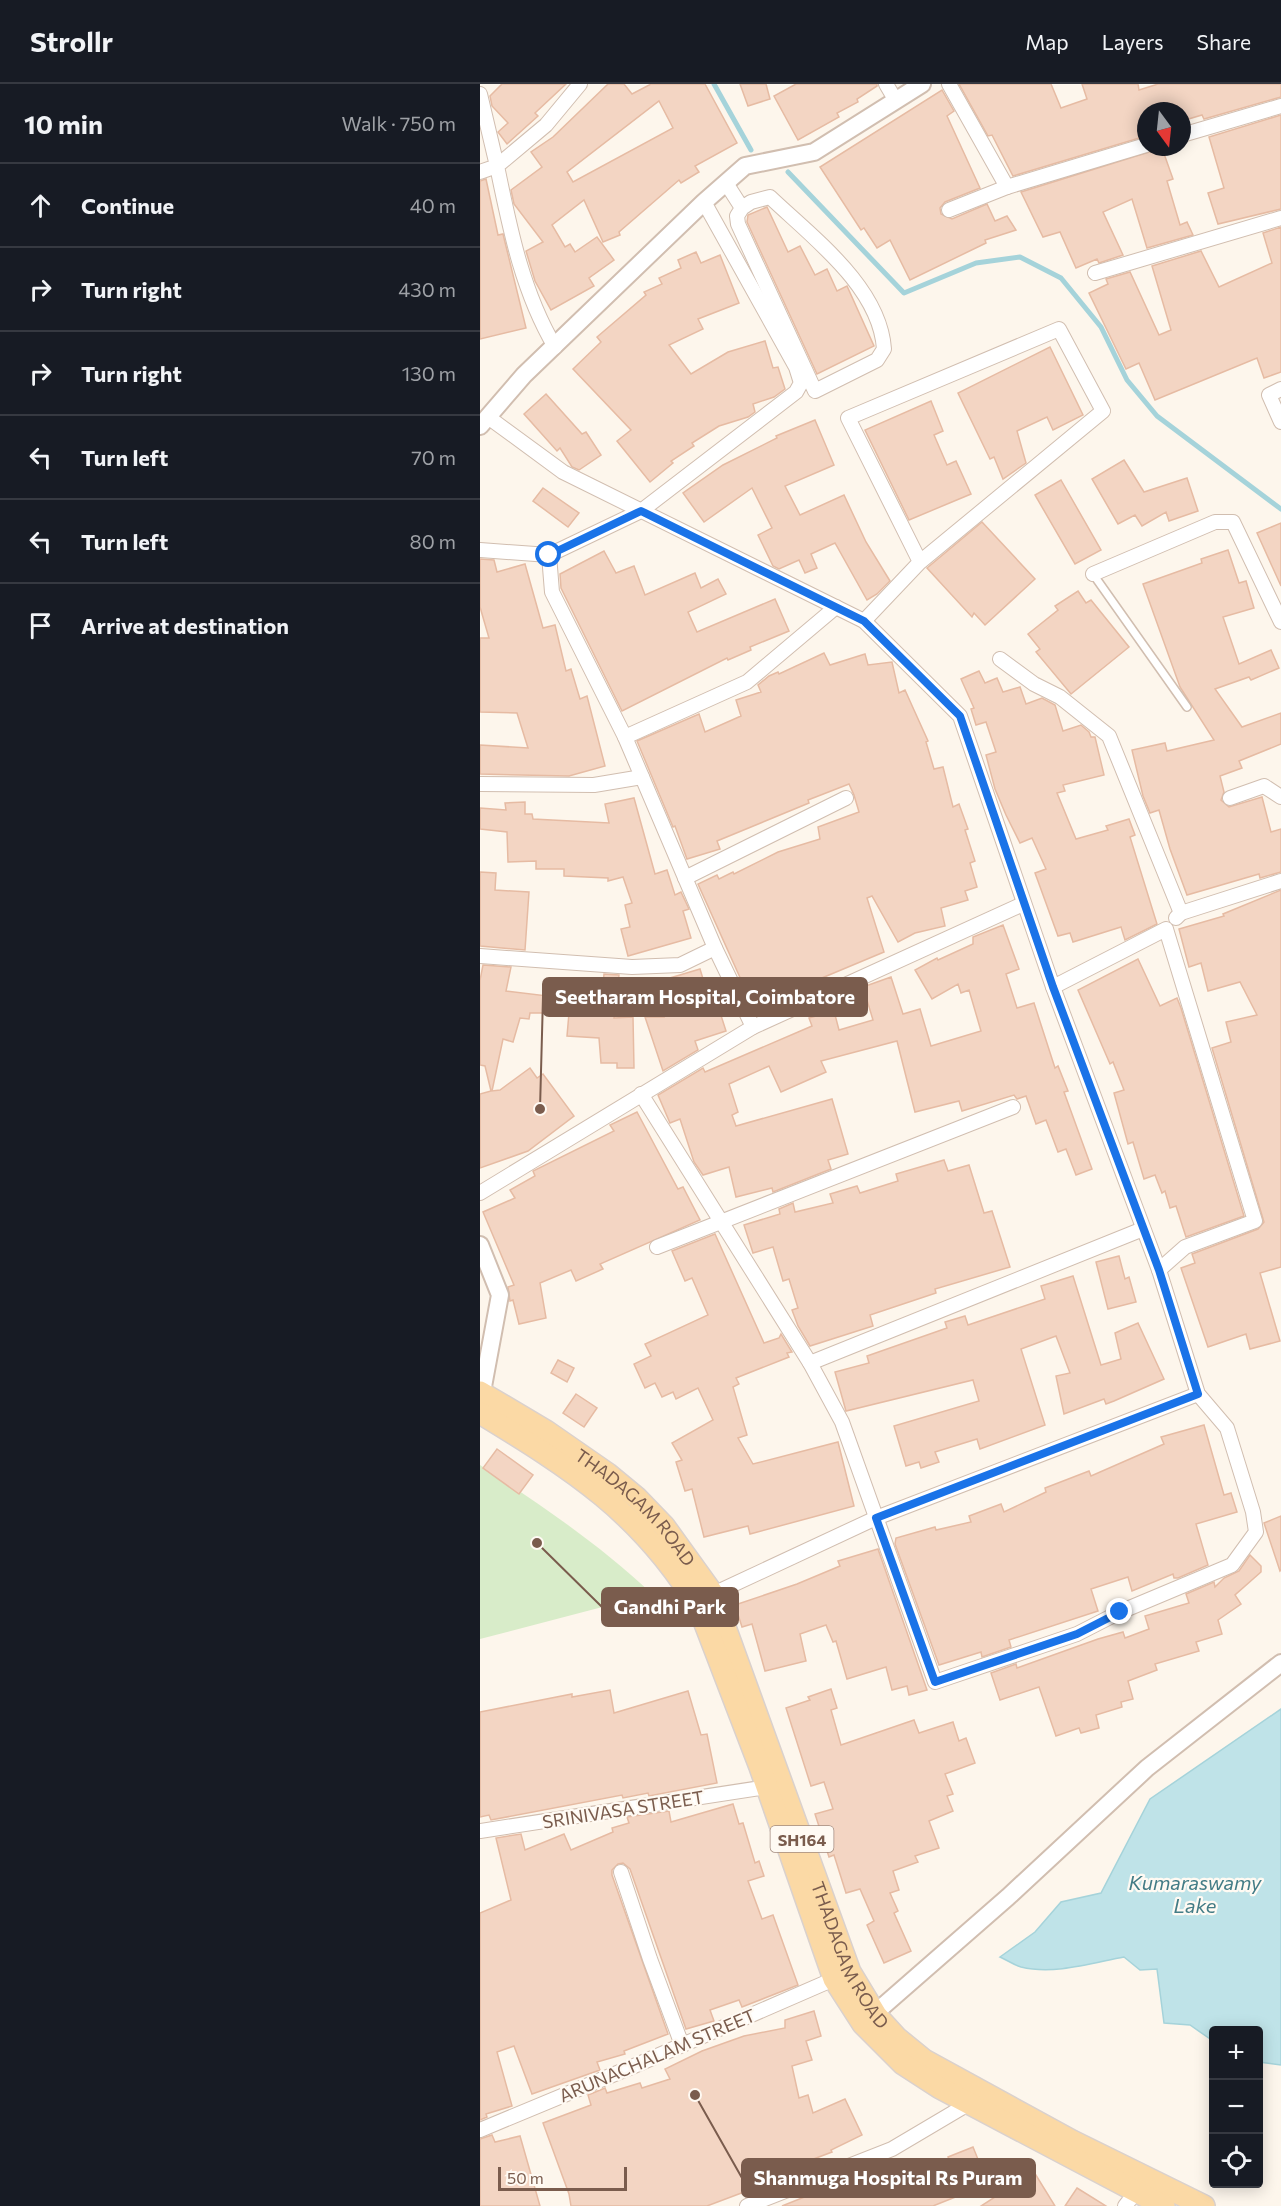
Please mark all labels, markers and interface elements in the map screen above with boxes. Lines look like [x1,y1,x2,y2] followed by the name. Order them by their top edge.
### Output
[30,24,113,58] text: Strollr
[1025,29,1069,54] text: Map
[1102,29,1164,54] text: Layers
[1197,29,1251,54] text: Share
[1137,102,1191,156] north arrow
[24,108,103,139] text: 10 min
[342,111,456,135] text: Walk · 750 m
[24,189,57,222] icon: ahead
[81,192,174,219] text: Continue
[410,193,456,217] text: 40 m
[24,273,57,306] icon: right
[81,276,182,303] text: Turn right
[398,277,456,301] text: 430 m
[24,357,57,390] icon: right
[81,360,182,387] text: Turn right
[402,361,456,385] text: 130 m
[24,441,57,474] icon: left
[81,444,168,471] text: Turn left
[411,445,456,469] text: 70 m
[24,525,57,558] icon: left
[81,528,168,555] text: Turn left
[410,529,456,553] text: 80 m
[535,541,561,567] route start
[24,609,57,642] icon: arrive
[81,612,289,639] text: Arrive at destination
[543,978,867,1016] callout: Seetharam Hospital, Coimbatore
[555,984,855,1008] text: Seetharam Hospital, Coimbatore
[571,1444,700,1570] street label: THADAGAM ROAD
[602,1588,738,1626] callout: Gandhi Park
[614,1594,727,1618] text: Gandhi Park
[1106,1598,1132,1624] route end
[541,1785,705,1833] street label: SRINIVASA STREET
[770,1826,834,1852] road number: SH164
[1129,1870,1262,1917] water label: Kumaraswamy Lake
[807,1878,894,2033] street label: THADAGAM ROAD
[555,2004,759,2106] street label: ARUNACHALAM STREET
[1209,2026,1263,2188] map controls
[1209,2026,1263,2080] button: +
[1209,2080,1263,2134] button: −
[1209,2134,1263,2188] button: locate
[742,2159,1035,2197] callout: Shanmuga Hospital Rs Puram
[498,2164,627,2192] scale bar
[754,2165,1022,2189] text: Shanmuga Hospital Rs Puram
[507,2168,544,2187] text: 50 m

